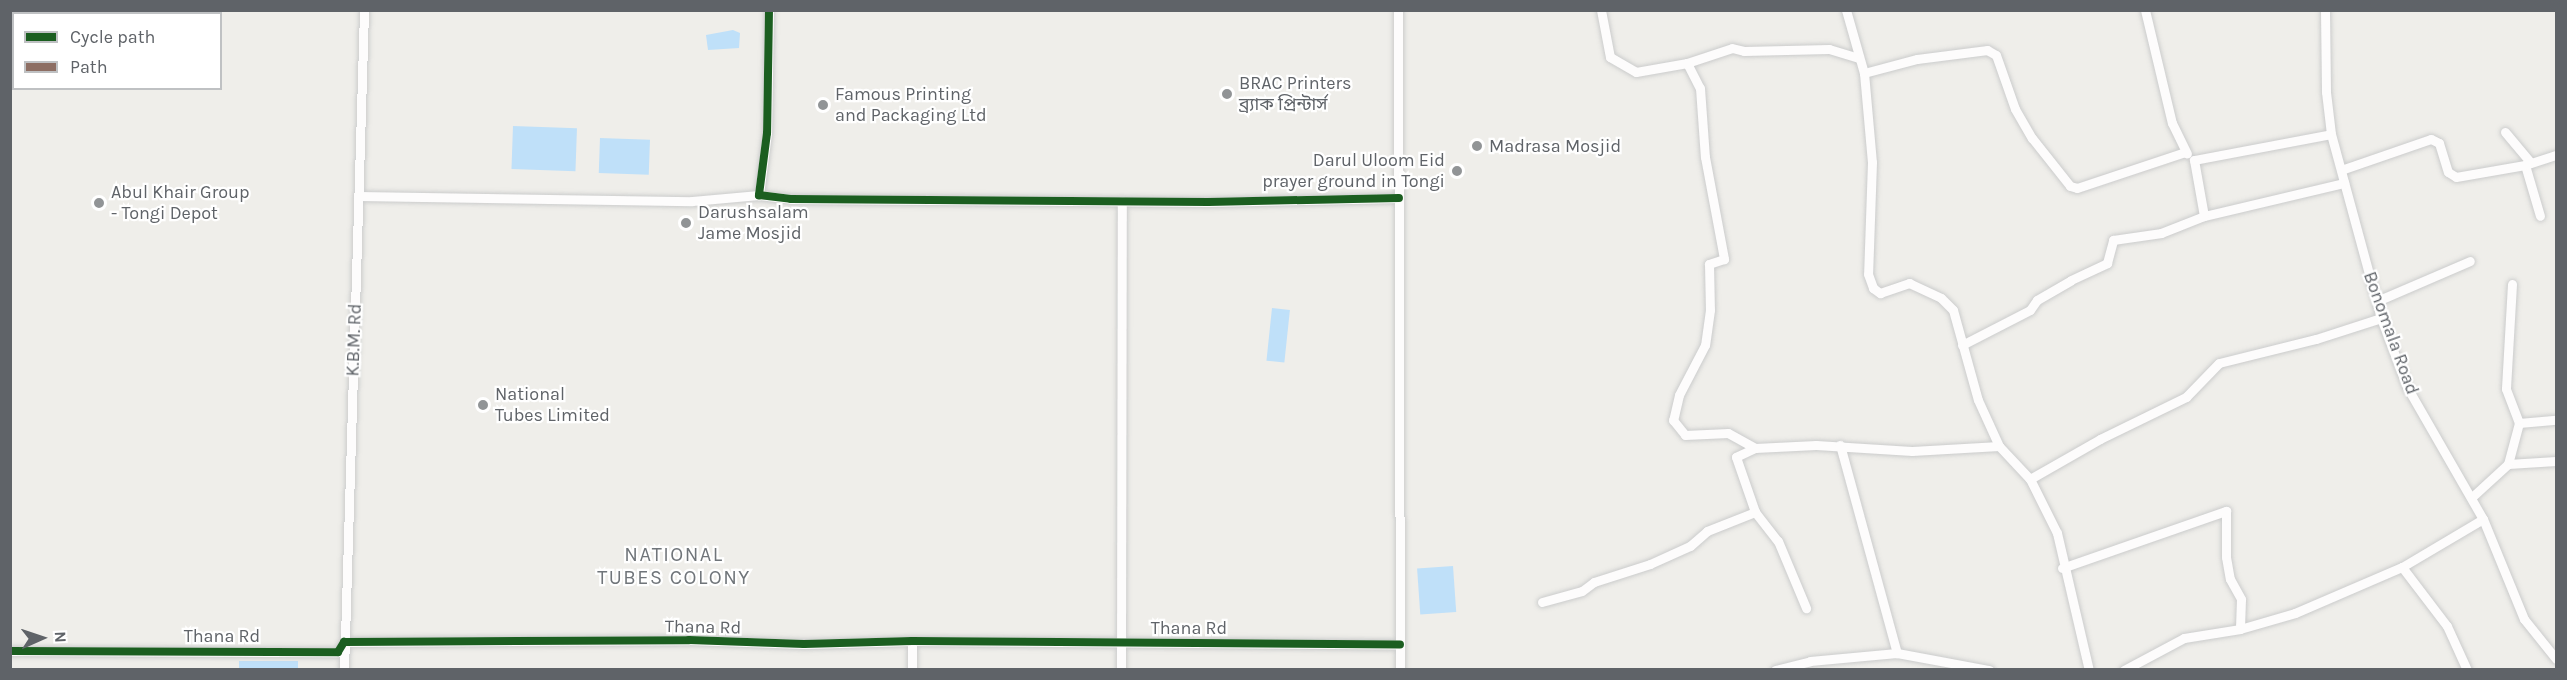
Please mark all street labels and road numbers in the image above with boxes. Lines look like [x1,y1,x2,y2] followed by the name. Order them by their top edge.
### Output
[2359,269,2423,397] street label: Bonomala Road
[342,303,366,377] street label: K.B.M. Rd
[665,616,741,638] street label: Thana Rd
[1151,617,1227,639] street label: Thana Rd
[184,625,260,647] street label: Thana Rd

